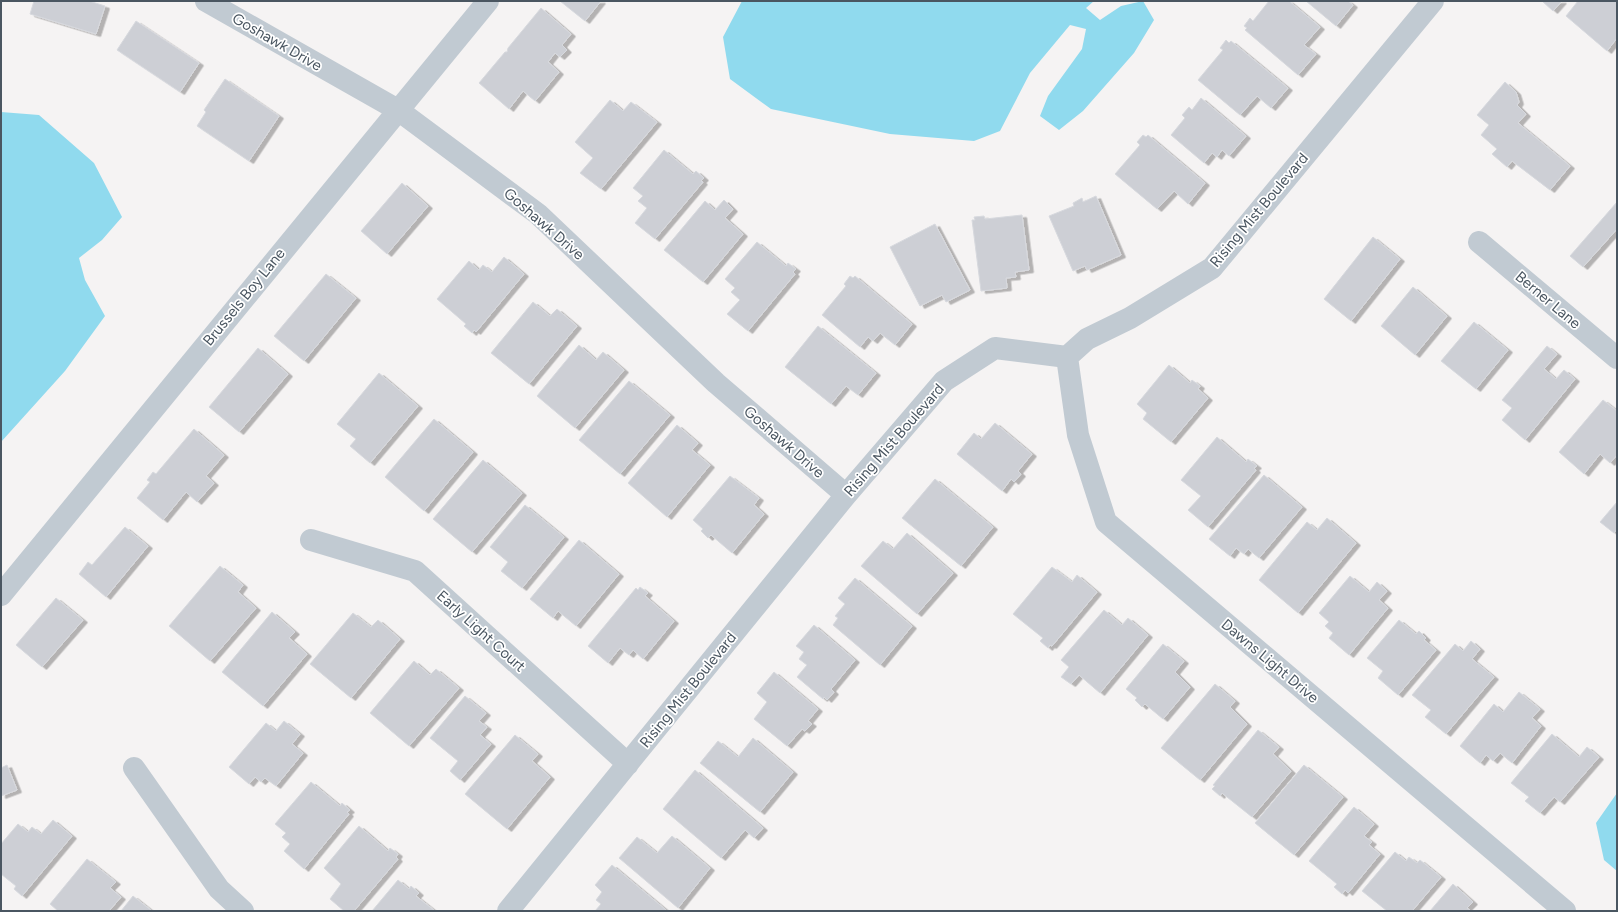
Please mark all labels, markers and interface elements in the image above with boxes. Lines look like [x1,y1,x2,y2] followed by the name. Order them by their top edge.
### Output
[229,9,325,75] street label: Goshawk Drive
[1206,149,1312,271] street label: Rising Mist Boulevard
[500,184,588,264] street label: Goshawk Drive
[199,245,289,349] street label: Brussels Boy Lane
[1512,267,1584,333] street label: Berner Lane
[840,380,948,500] street label: Rising Mist Boulevard
[740,402,828,482] street label: Goshawk Drive
[433,587,529,676] street label: Early Light Court
[1218,615,1322,707] street label: Dawns Light Drive
[636,629,740,751] street label: Rising Mist Boulevard

